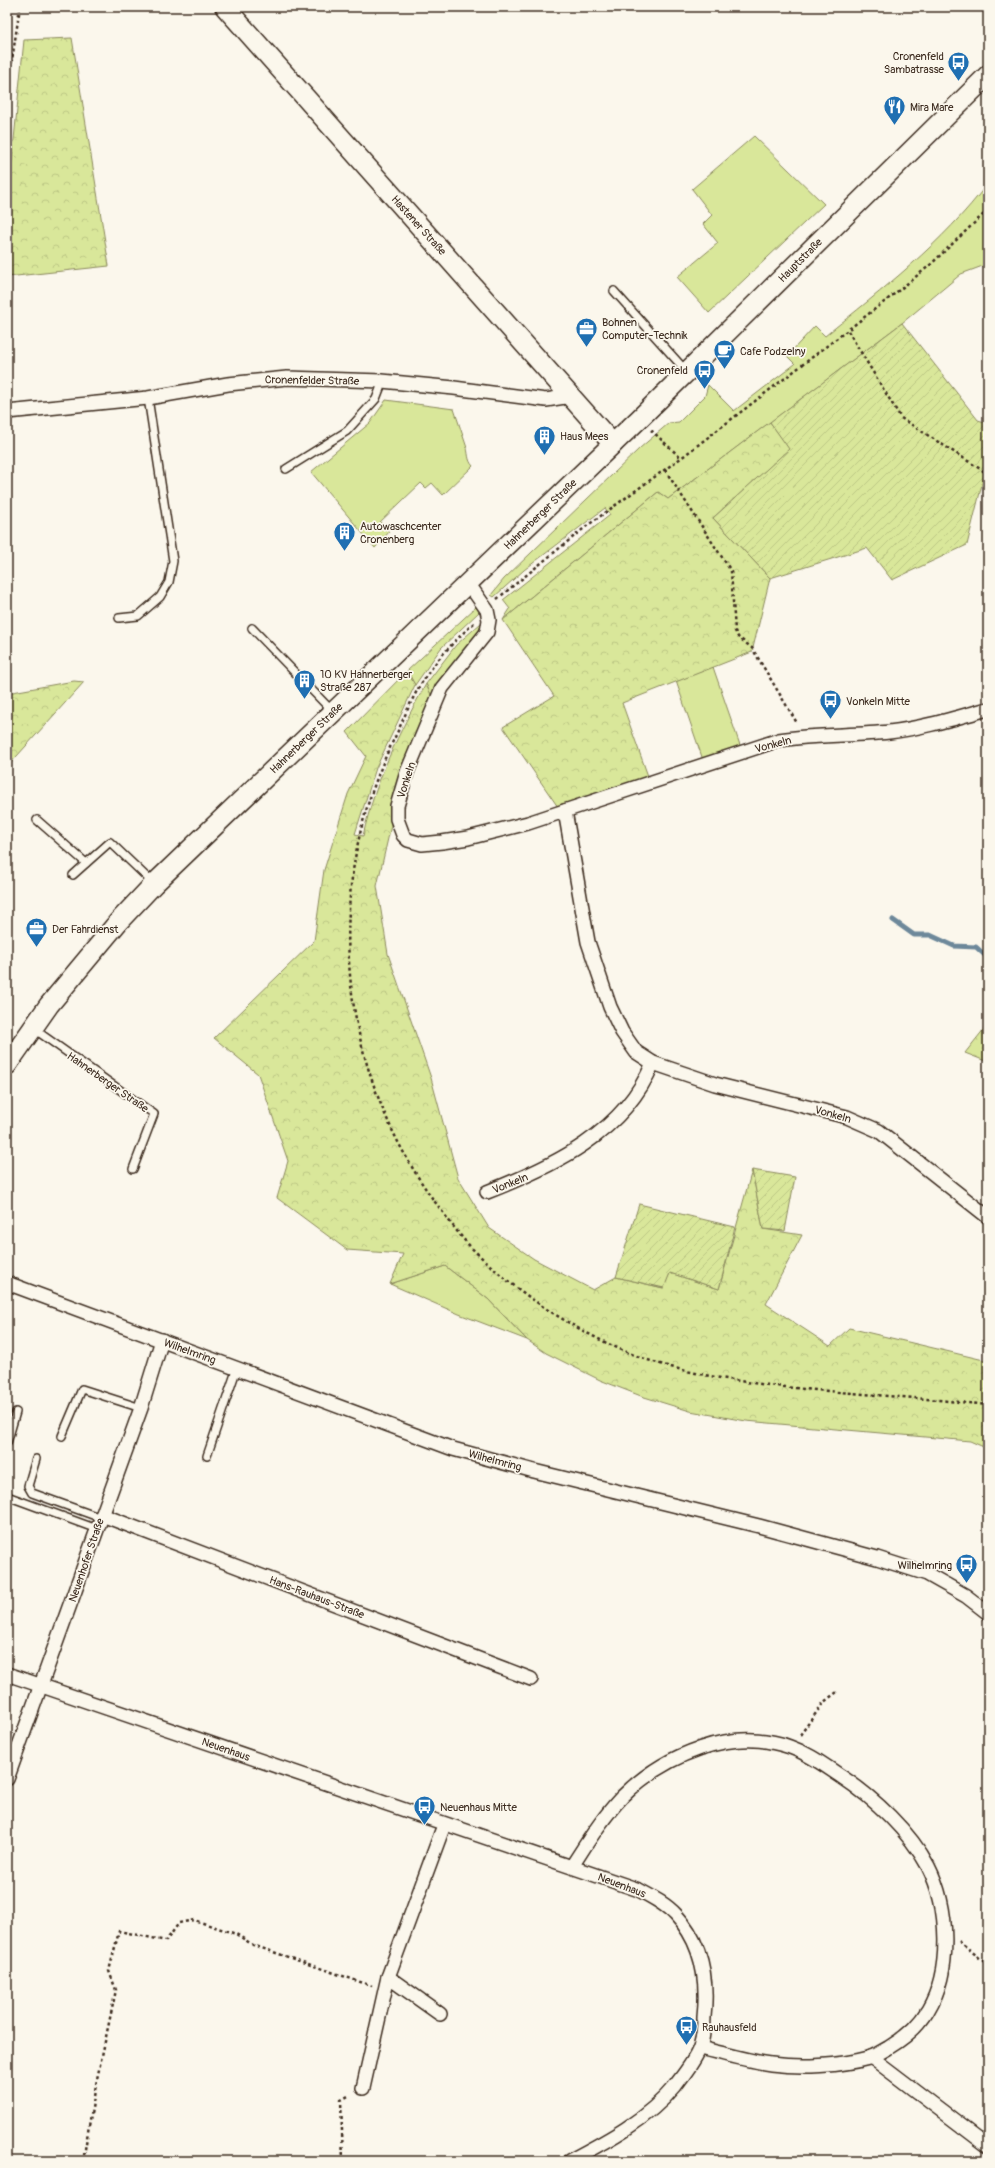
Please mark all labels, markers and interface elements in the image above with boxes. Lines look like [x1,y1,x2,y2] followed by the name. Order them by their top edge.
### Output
[946,49,972,82] bus stop icon: Cronenfeld Sambatrasse
[884,50,945,76] place label: Cronenfeld Sambatrasse
[882,94,908,127] restaurant icon: Mira Mare
[910,101,954,114] place label: Mira Mare
[388,193,449,258] street label: Hastener Straße
[776,235,825,285] street label: Hauptstraße
[573,315,599,348] office icon: Bohnen Computer-Technik
[602,316,688,342] place label: Bohnen Computer-Technik
[711,338,737,371] cafe icon: Cafe Podzelny
[740,345,806,358] place label: Cafe Podzelny
[691,357,717,390] bus stop icon: Cronenfeld
[637,364,688,377] place label: Cronenfeld
[265,373,360,388] street label: Cronenfelder Straße
[531,423,557,456] building icon: Haus Mees
[560,430,608,443] place label: Haus Mees
[501,476,580,552] street label: Hahnerberger Straße
[332,519,358,552] building icon: Autowaschcenter Cronenberg
[360,520,441,546] place label: Autowaschcenter Cronenberg
[291,667,317,700] building icon: 10 KV Hahnerberger Straße 287
[320,668,412,694] place label: 10 KV Hahnerberger Straße 287
[818,688,844,721] bus stop icon: Vonkeln Mitte
[846,695,911,708] place label: Vonkeln Mitte
[267,700,346,776] street label: Hahnerberger Straße
[753,733,793,756] street label: Vonkeln
[395,760,418,800] street label: Vonkeln
[23,916,49,949] office icon: Der Fahrdienst
[52,923,119,936] place label: Der Fahrdienst
[65,1050,151,1116] street label: Hahnerberger Straße
[813,1103,853,1126] street label: Vonkeln
[490,1170,530,1197] street label: Vonkeln
[162,1336,218,1367] street label: Wilhelmring
[467,1447,523,1474] street label: Wilhelmring
[66,1516,107,1604] street label: Neuenhofer Straße
[954,1552,980,1585] bus stop icon: Wilhelmring
[898,1559,952,1572] place label: Wilhelmring
[268,1573,367,1622] street label: Hans-Rauhaus-Straße
[200,1735,252,1764] street label: Neuenhaus
[412,1794,438,1827] bus stop icon: Neuenhaus Mitte
[440,1801,517,1814] place label: Neuenhaus Mitte
[596,1870,648,1901] street label: Neuenhaus
[674,2014,700,2047] bus stop icon: Rauhausfeld
[702,2021,757,2034] place label: Rauhausfeld

